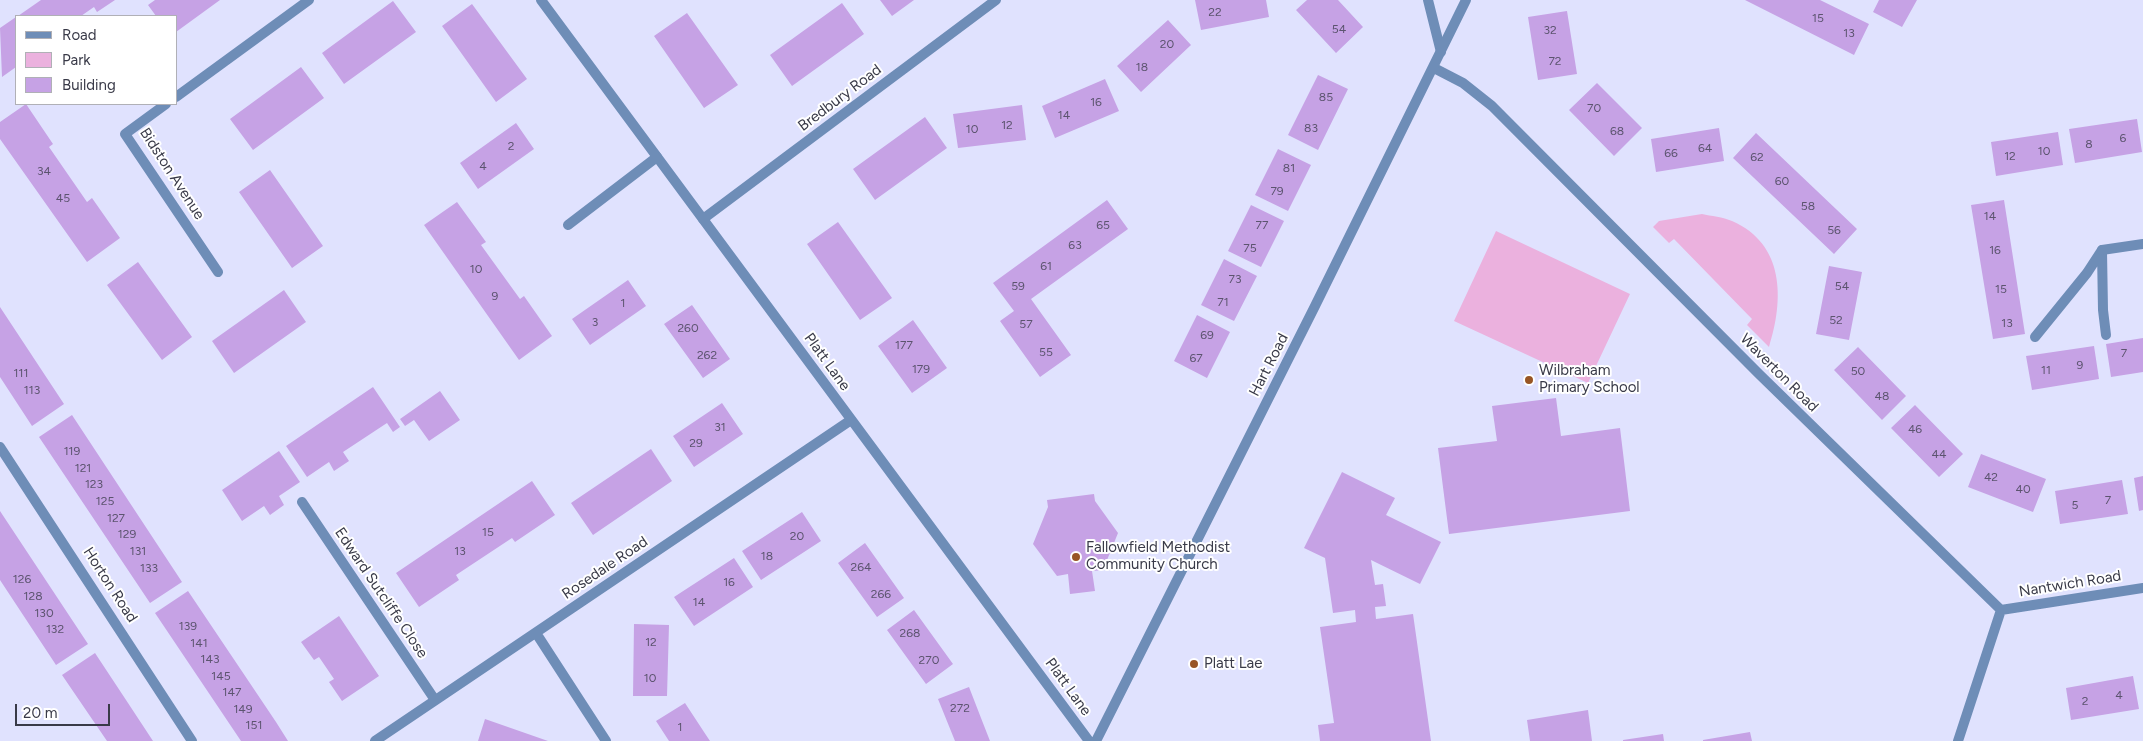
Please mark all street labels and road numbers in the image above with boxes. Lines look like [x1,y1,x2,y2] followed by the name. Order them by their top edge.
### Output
[795,61,885,135] street label: Bredbury Road
[136,125,208,223] street label: Bidston Avenue
[800,330,854,394] street label: Platt Lane
[1736,330,1822,416] street label: Waverton Road
[1246,331,1292,399] street label: Hart Road
[331,524,431,662] street label: Edward Sutcliffe Close
[559,533,651,603] street label: Rosedale Road
[79,544,141,626] street label: Horton Road
[2018,567,2122,601] street label: Nantwich Road
[1041,655,1095,719] street label: Platt Lane

